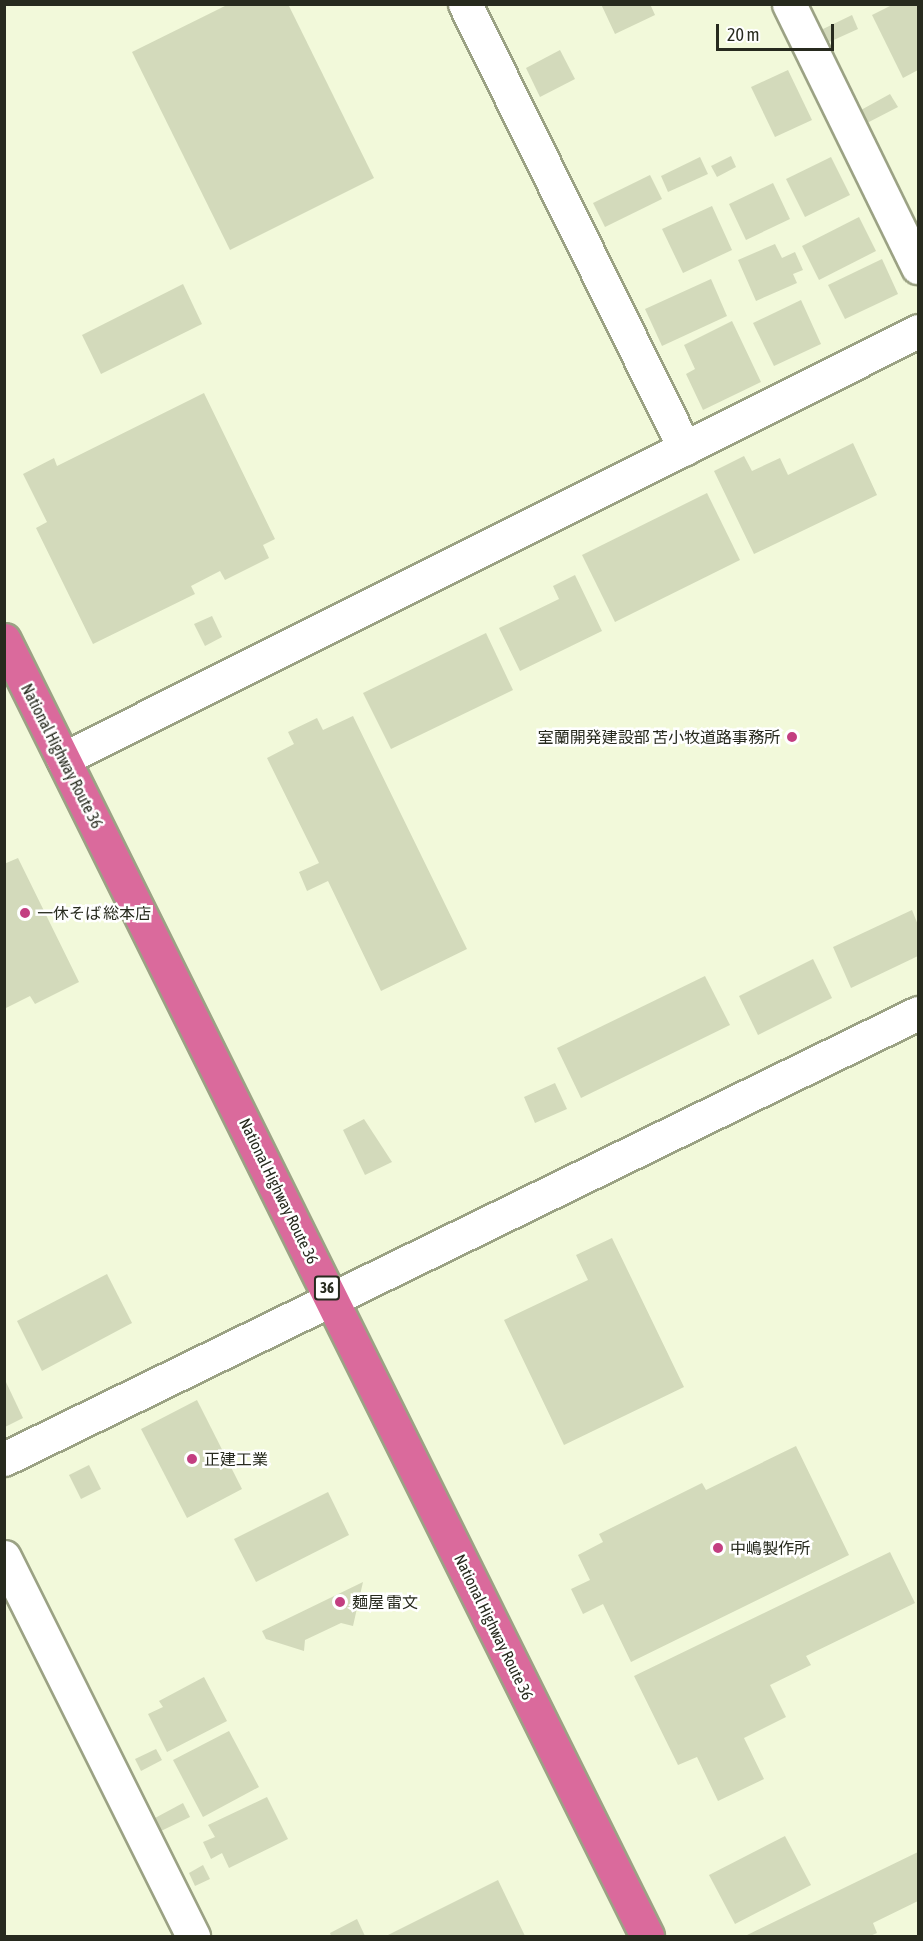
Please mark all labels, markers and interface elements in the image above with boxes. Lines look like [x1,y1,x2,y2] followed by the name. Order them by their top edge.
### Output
[719,12,838,50] scale bar
[727,24,759,45] text: 20 m
[17,680,107,832] street label: National Highway Route 36
[538,727,780,747] place label: 室蘭開発建設部 苫小牧道路事務所
[785,730,799,744] marker: 室蘭開発建設部 苫小牧道路事務所
[37,903,151,923] place label: 一休そば 総本店
[18,906,32,920] marker: 一休そば 総本店
[235,1115,323,1267] street label: National Highway Route 36
[314,1276,340,1300] road number: 36
[204,1449,268,1469] place label: 正建工業
[185,1452,199,1466] marker: 正建工業
[730,1538,810,1558] place label: 中嶋製作所
[711,1541,725,1555] marker: 中嶋製作所
[450,1551,538,1703] street label: National Highway Route 36
[352,1592,418,1612] place label: 麺屋 雷文
[333,1595,347,1609] marker: 麺屋 雷文

